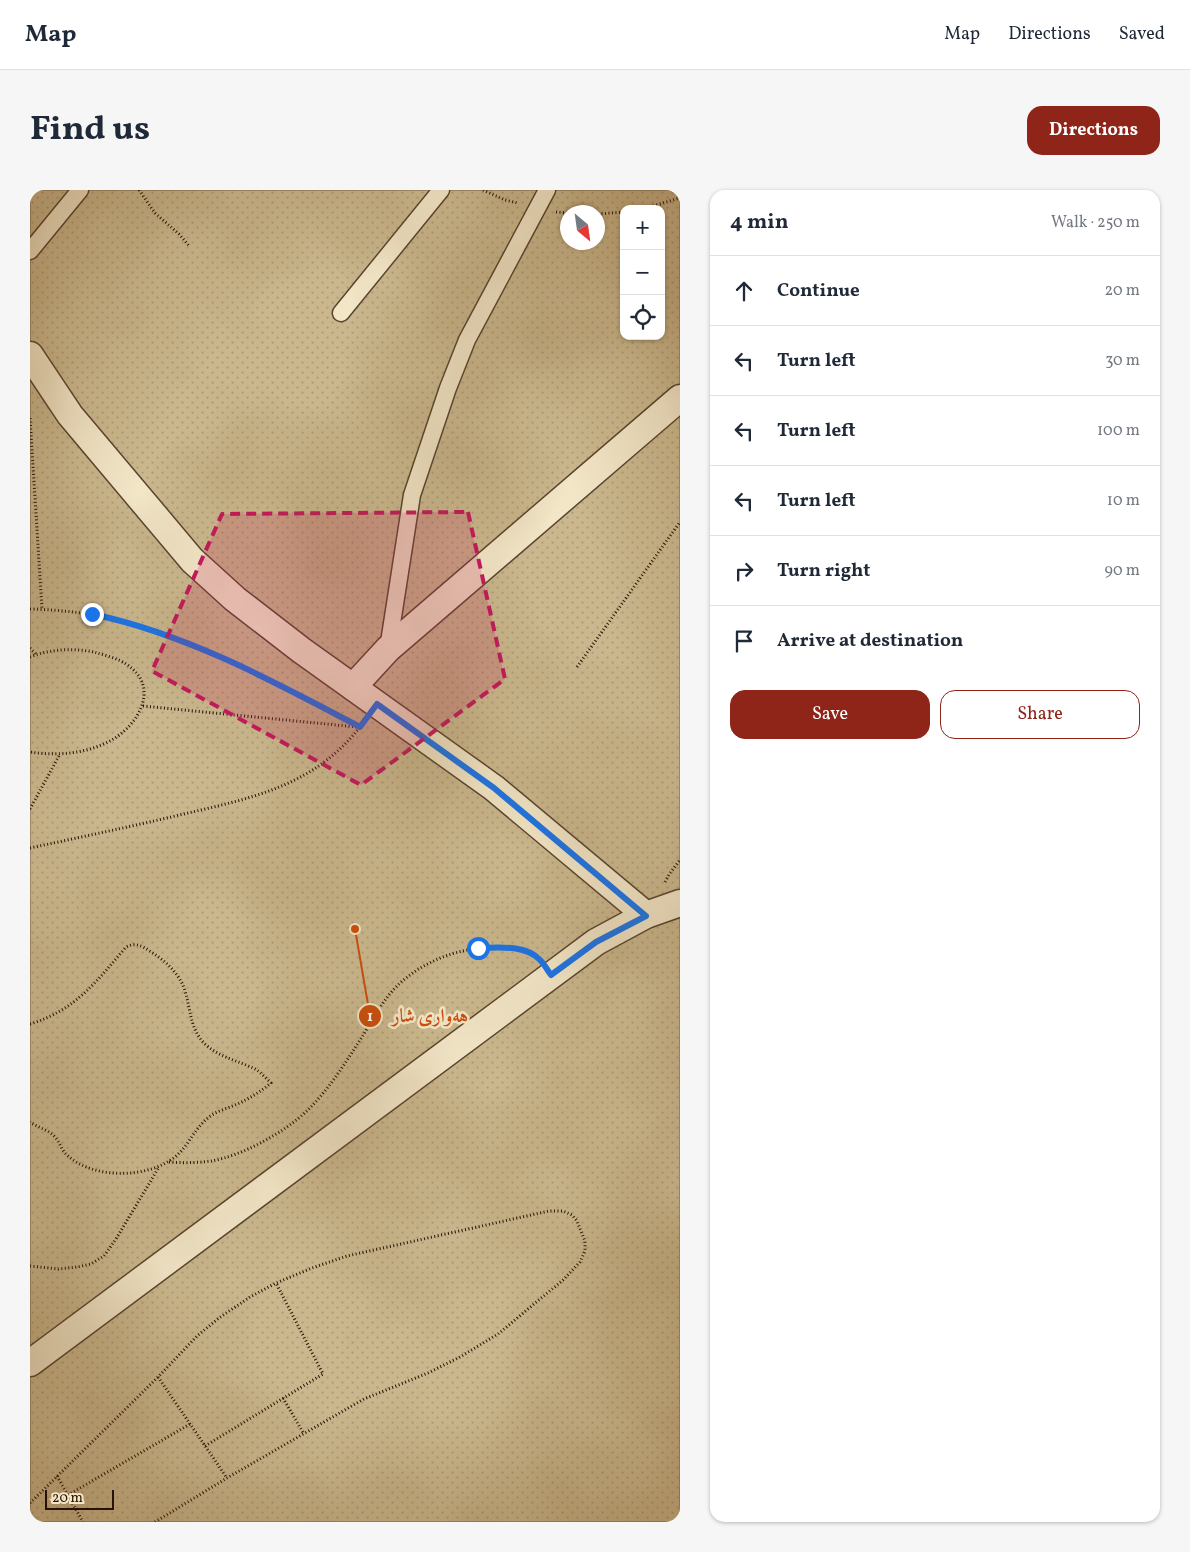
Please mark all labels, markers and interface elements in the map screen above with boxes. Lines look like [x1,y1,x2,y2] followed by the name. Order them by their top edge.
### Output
[25,18,76,52] text: Map
[944,22,980,47] text: Map
[1008,22,1091,47] text: Directions
[1119,22,1165,47] text: Saved
[30,106,150,154] text: Find us
[1027,106,1160,155] button: Directions
[560,205,605,250] north arrow
[620,205,665,340] map controls
[620,205,665,250] button: +
[730,208,789,237] text: 4 min
[1051,212,1140,234] text: Walk · 250 m
[620,250,665,295] button: −
[730,277,758,305] icon: ahead
[777,278,860,304] text: Continue
[1105,280,1140,302] text: 20 m
[620,295,665,340] button: locate
[730,347,758,375] icon: left
[777,348,856,374] text: Turn left
[1105,350,1140,372] text: 30 m
[730,417,758,445] icon: left
[777,418,856,444] text: Turn left
[1097,420,1140,442] text: 100 m
[730,487,758,515] icon: left
[777,488,856,514] text: Turn left
[1107,490,1140,512] text: 10 m
[730,557,758,585] icon: right
[777,558,870,584] text: Turn right
[1104,560,1140,582] text: 90 m
[81,603,104,626] route end
[730,627,758,655] icon: arrive
[777,628,963,654] text: Arrive at destination
[730,690,930,739] button: Save
[940,690,1140,739] button: Share
[467,937,490,960] route start
[357,999,478,1033] callout: هەواری شار
[390,1004,468,1030] text: هەواری شار
[367,1007,373,1028] text: 1
[45,1487,114,1510] scale bar
[52,1489,83,1508] text: 20 m

